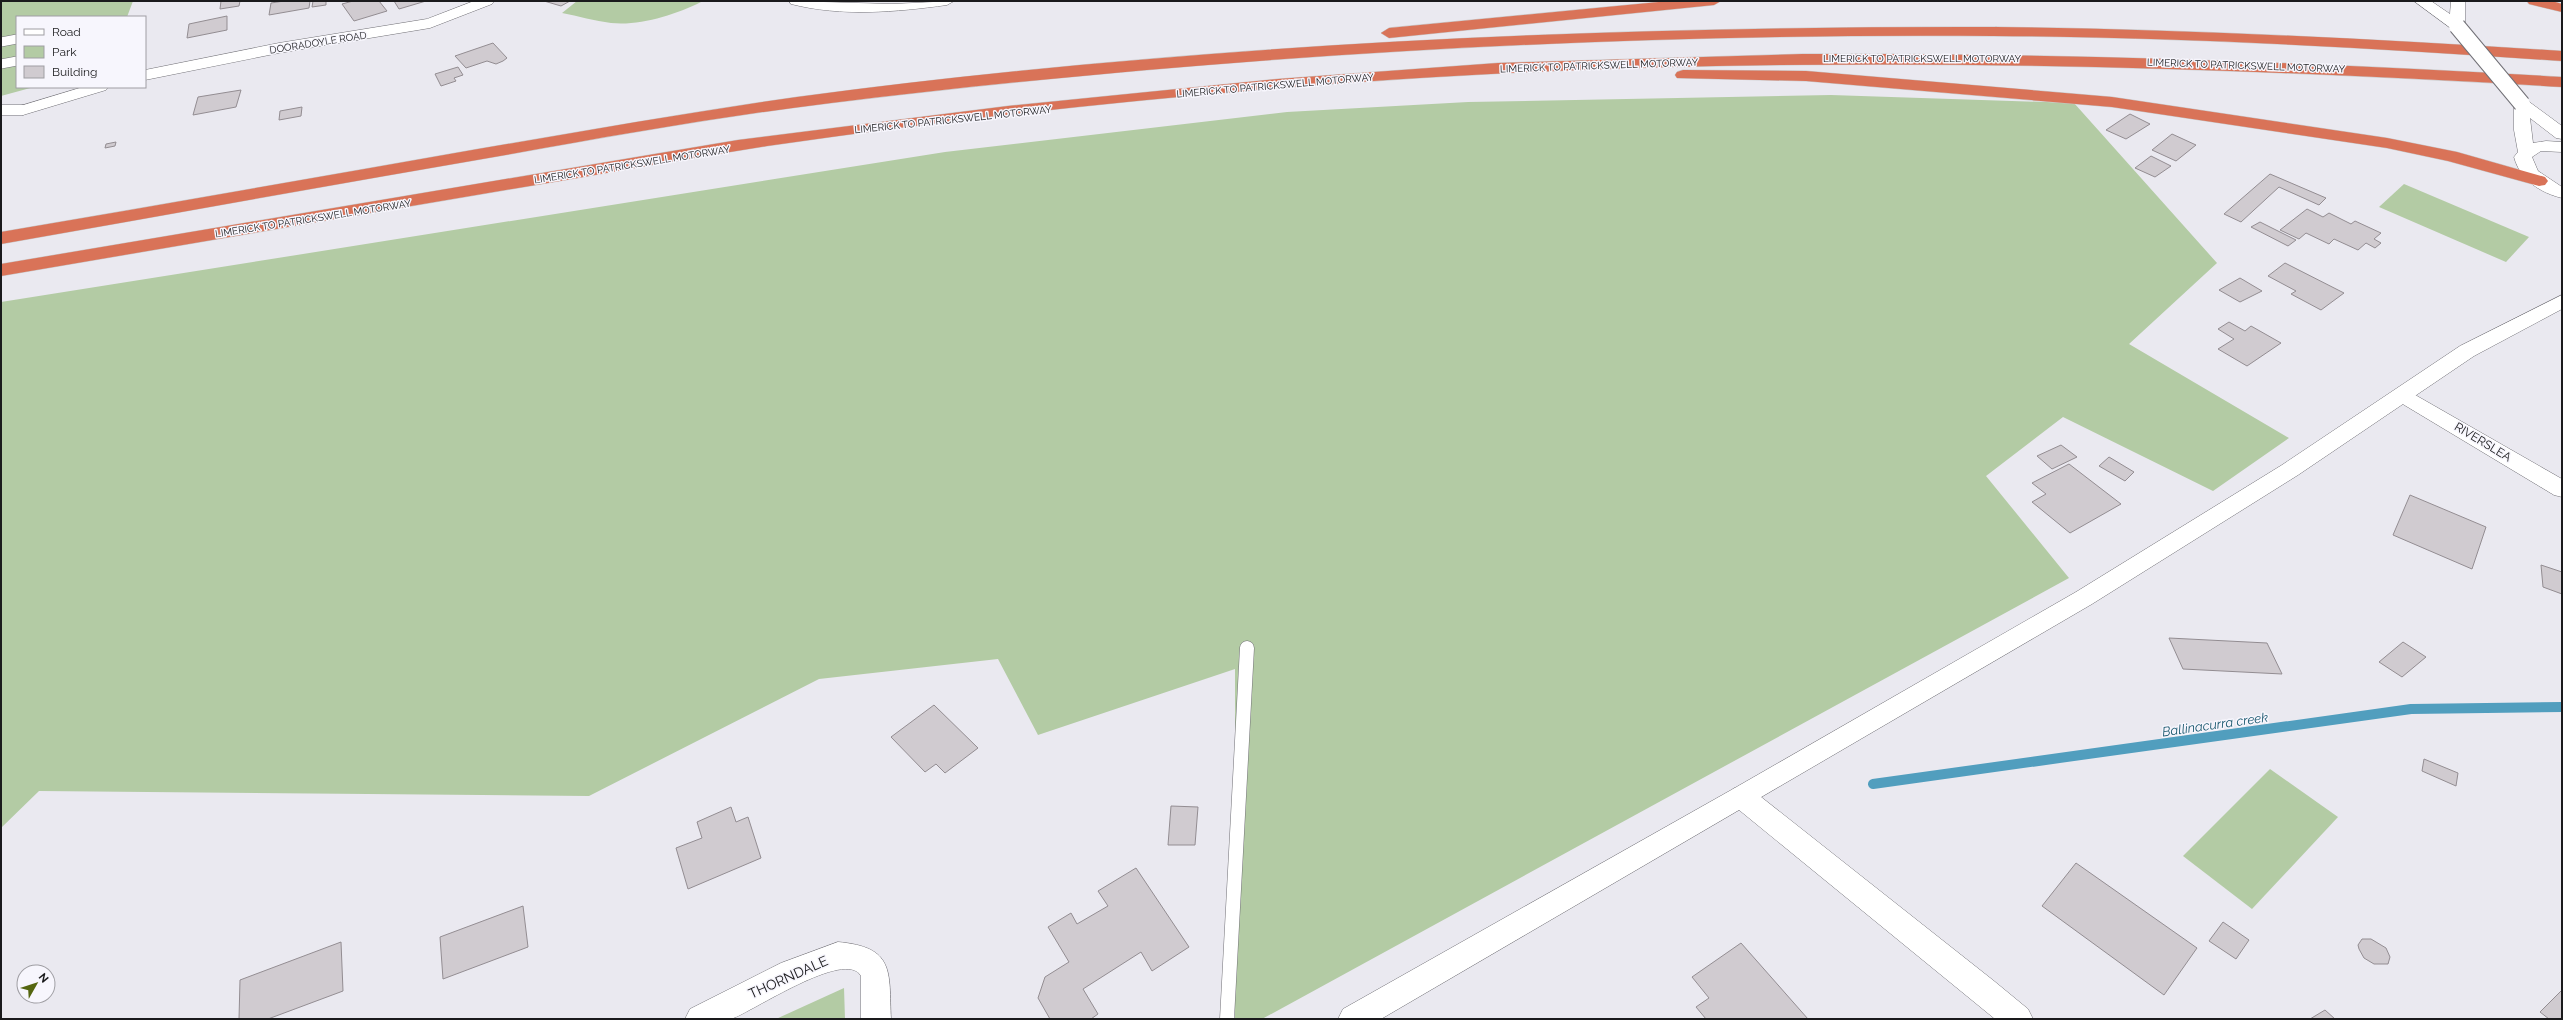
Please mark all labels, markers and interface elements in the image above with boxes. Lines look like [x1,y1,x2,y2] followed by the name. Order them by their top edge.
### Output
[16,16,146,88] legend
[52,25,81,39] text: Road
[269,29,367,56] street label: DOORADOYLE ROAD
[52,45,77,59] text: Park
[1823,53,2022,64] street label: LIMERICK TO PATRICKSWELL MOTORWAY
[1500,57,1699,74] street label: LIMERICK TO PATRICKSWELL MOTORWAY
[2147,57,2346,74] street label: LIMERICK TO PATRICKSWELL MOTORWAY
[52,65,98,79] text: Building
[1176,71,1375,100] street label: LIMERICK TO PATRICKSWELL MOTORWAY
[854,104,1053,135] street label: LIMERICK TO PATRICKSWELL MOTORWAY
[533,143,731,185] street label: LIMERICK TO PATRICKSWELL MOTORWAY
[214,197,412,239] street label: LIMERICK TO PATRICKSWELL MOTORWAY
[2452,420,2514,464] street label: RIVERSLEA
[2161,710,2269,739] water label: Ballinacurra creek
[746,952,830,1002] street label: THORNDALE
[16,964,56,1004] north arrow
[36,971,51,985] text: N

